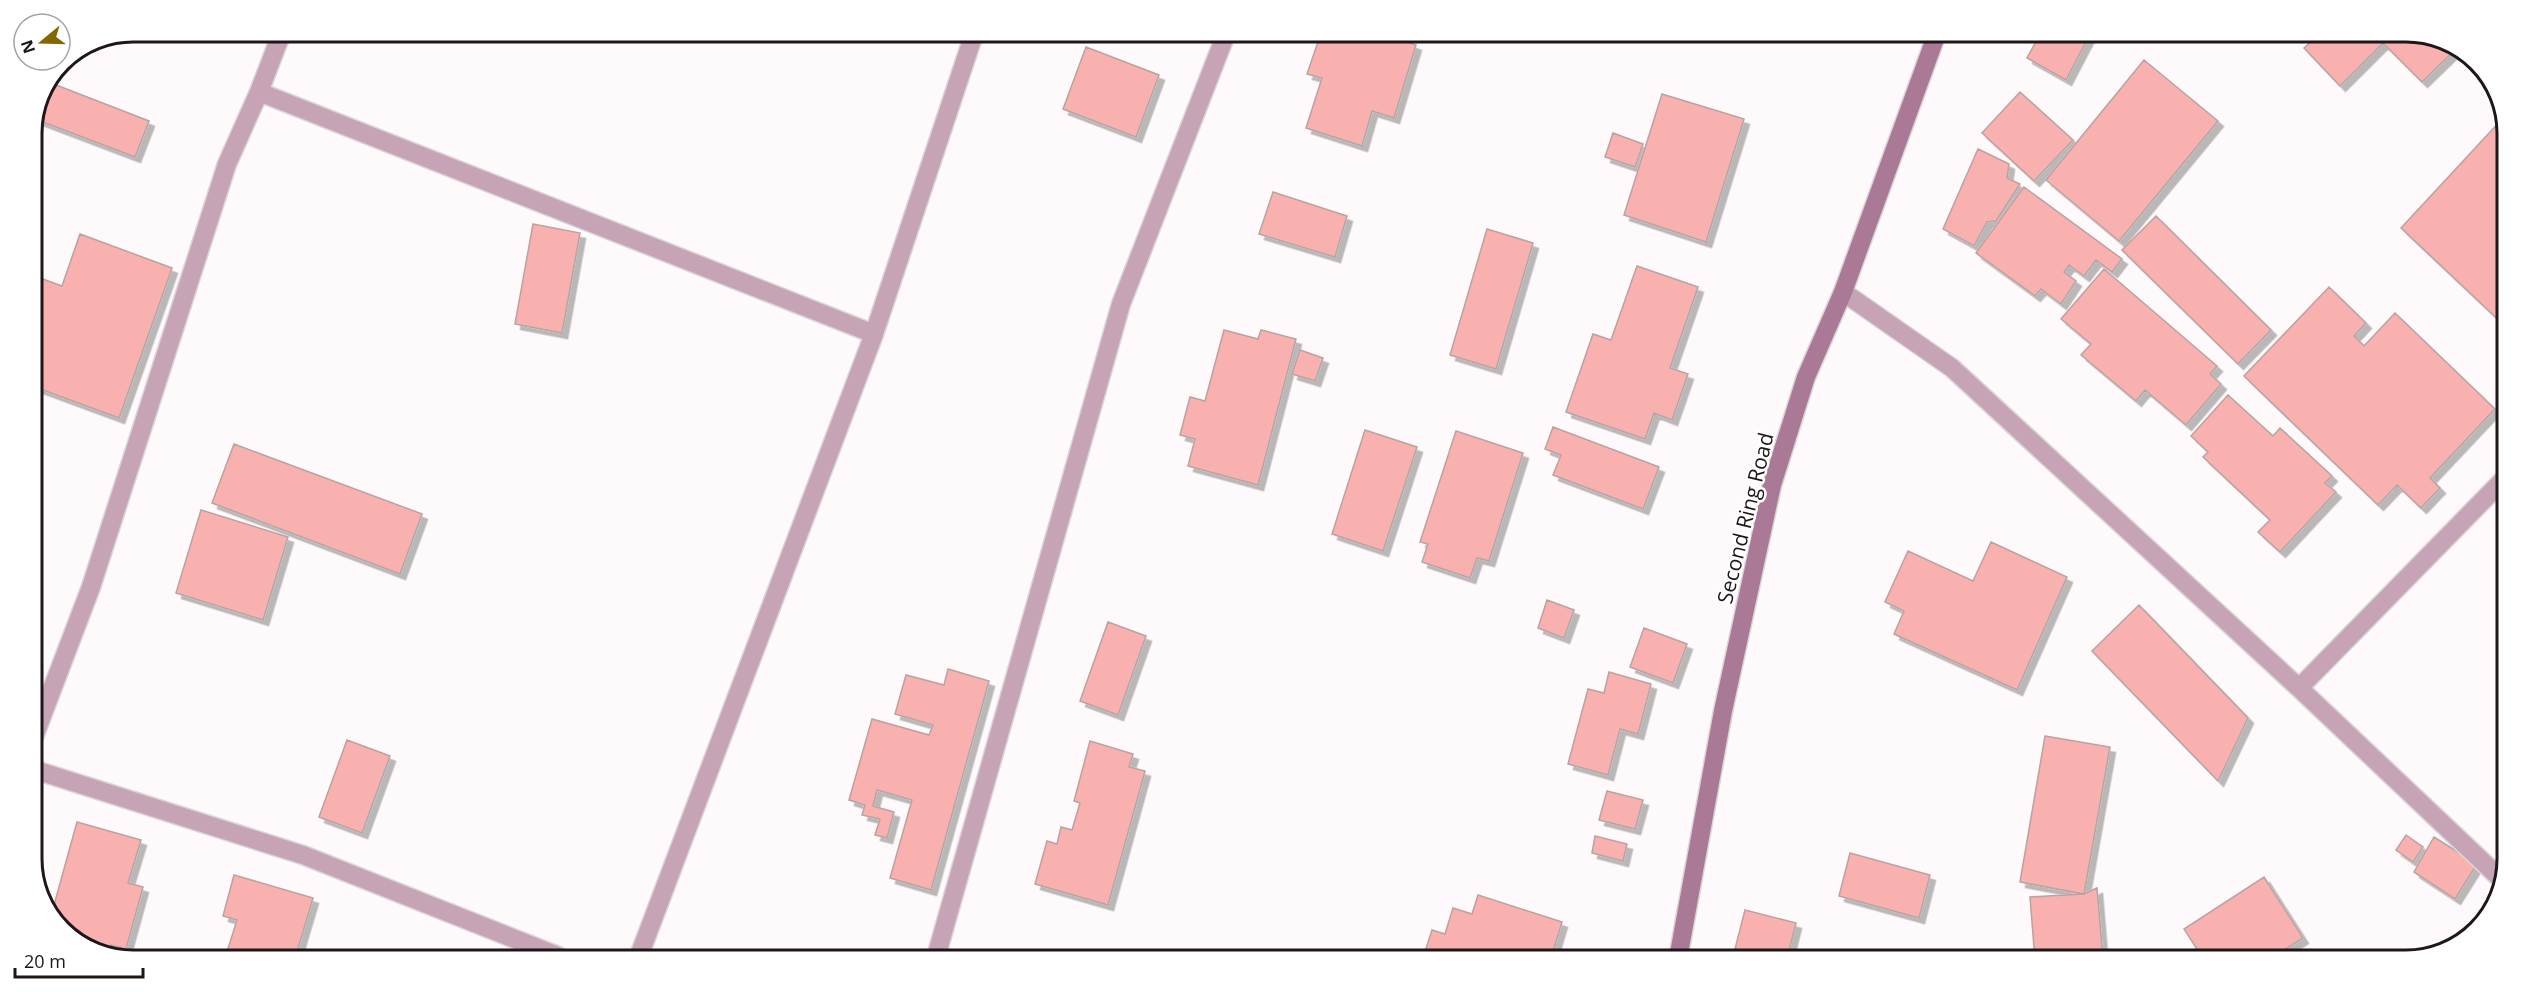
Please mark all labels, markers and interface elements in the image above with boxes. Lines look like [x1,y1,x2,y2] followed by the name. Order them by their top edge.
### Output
[12,12,72,72] north arrow
[15,37,40,57] text: N
[1710,430,1780,606] street label: Second Ring Road
[15,941,142,979] scale bar
[24,949,66,973] text: 20 m

